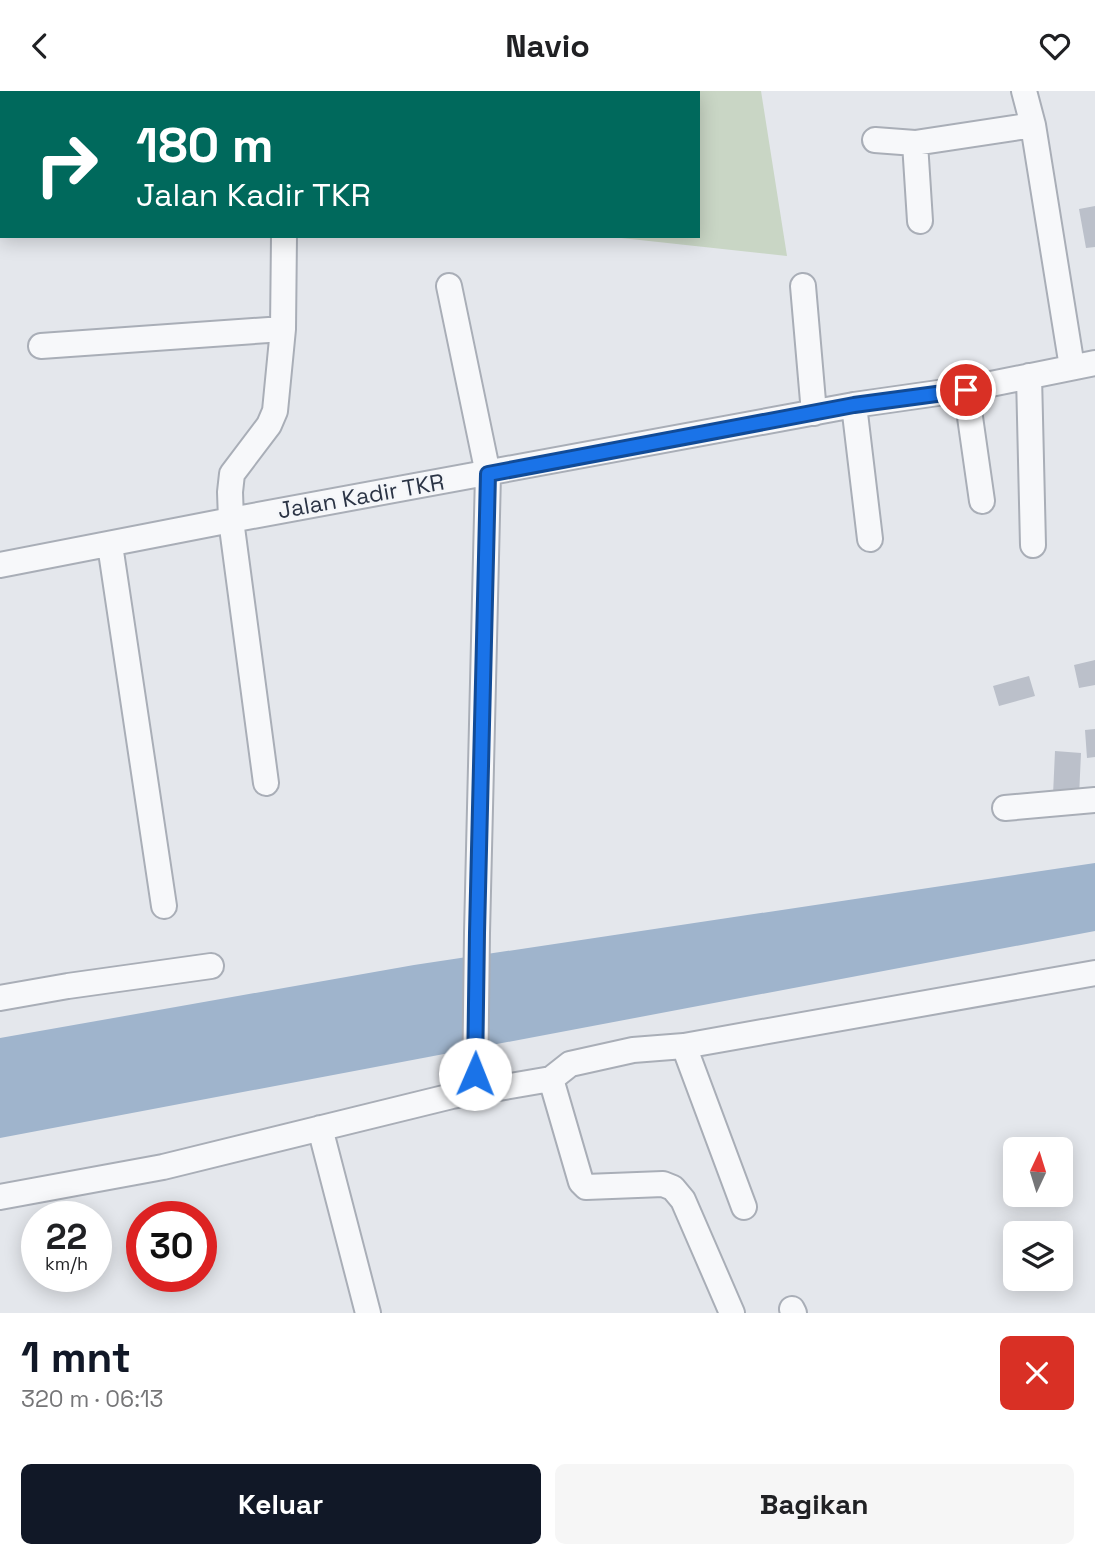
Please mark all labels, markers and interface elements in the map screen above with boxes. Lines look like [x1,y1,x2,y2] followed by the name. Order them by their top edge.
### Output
[505,26,590,66] text: Navio
[21,27,59,65] icon: back
[1036,27,1074,65] icon: heart
[136,114,274,176] text: 180 m
[21,119,112,210] icon: right
[136,175,371,215] text: Jalan Kadir TKR
[936,360,996,420] pin
[947,371,985,409] icon: arrive
[275,467,447,525] street label: Jalan Kadir TKR
[438,1037,512,1111] position arrow
[1003,1137,1073,1207] north arrow
[1003,1137,1073,1291] map controls
[126,1201,217,1292] speed limit sign: 30
[46,1215,87,1259] text: 22
[1003,1221,1073,1291] button: layers
[45,1252,88,1275] text: km/h
[21,1331,131,1384] text: 1 mnt
[1000,1336,1074,1410] button: close
[21,1384,163,1414] text: 320 m · 06:13
[21,1464,541,1544] button: Keluar
[555,1464,1074,1544] button: Bagikan

